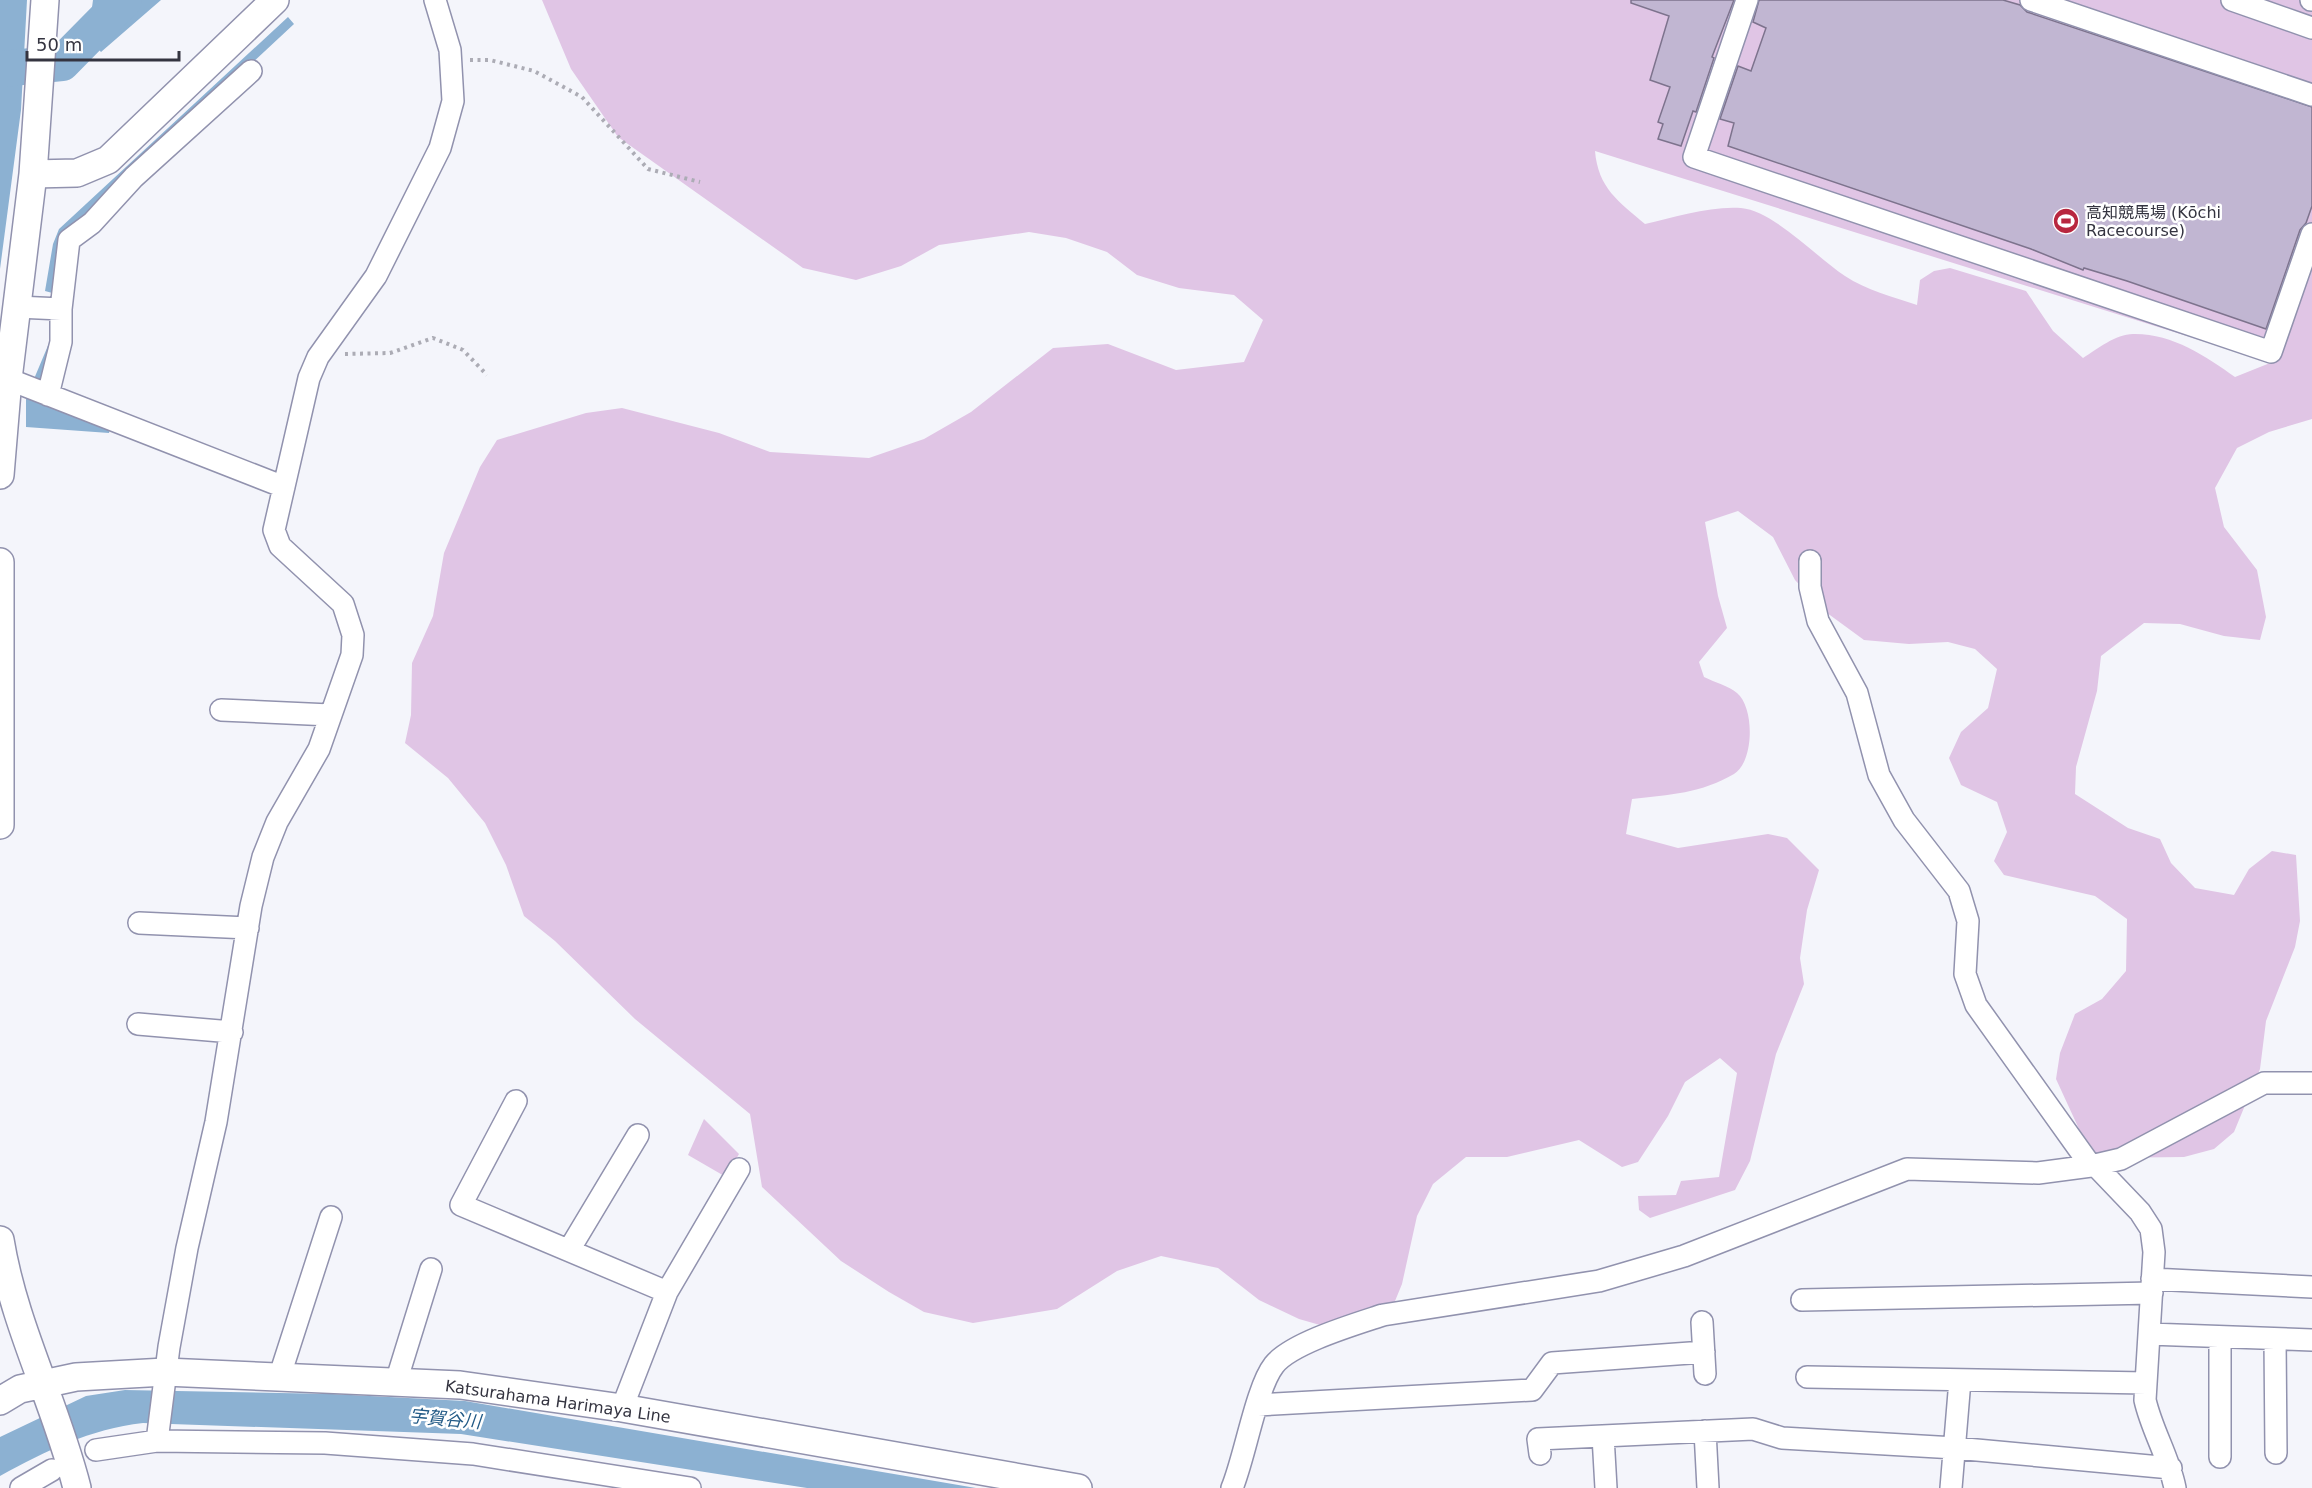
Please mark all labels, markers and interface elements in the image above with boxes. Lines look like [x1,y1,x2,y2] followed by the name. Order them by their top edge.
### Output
[27,24,178,62] scale bar
[36,34,82,55] text: 50 m
[2086,203,2221,240] place label: 高知競馬場 (Kōchi Racecourse)
[2051,206,2081,236] sports icon: 高知競馬場 (Kōchi Racecourse)
[444,1376,672,1427] street label: Katsurahama Harimaya Line
[408,1405,484,1432] water label: 宇賀谷川

